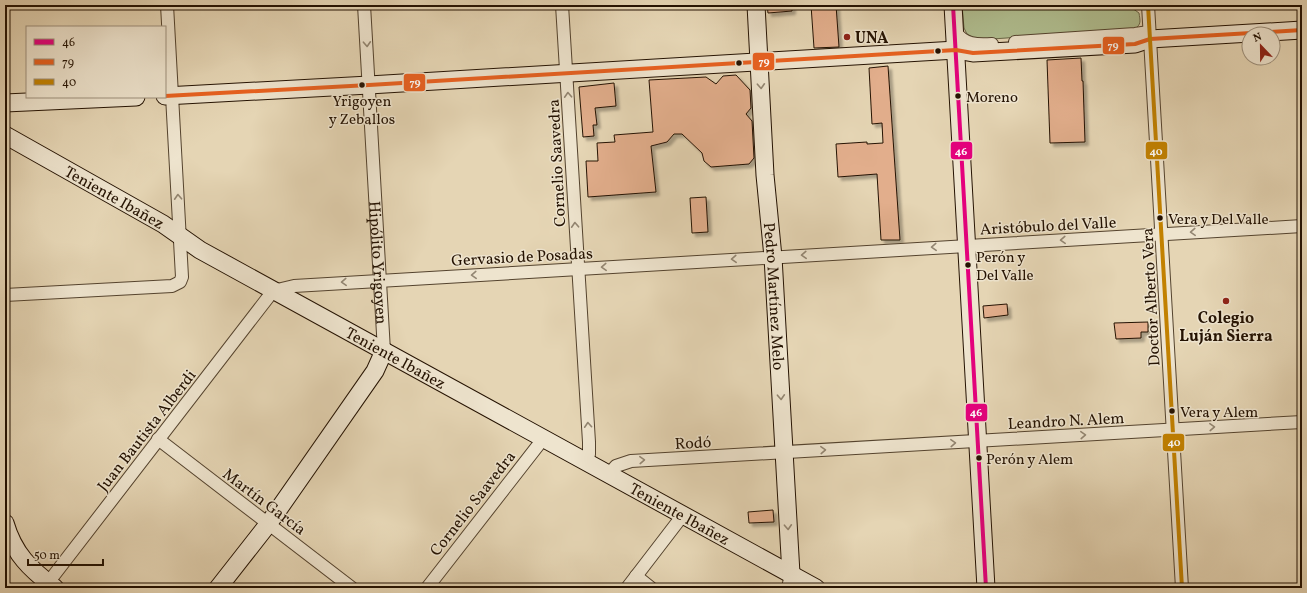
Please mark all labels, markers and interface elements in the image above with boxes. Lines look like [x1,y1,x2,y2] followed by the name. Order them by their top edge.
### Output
[26,26,166,98] legend
[1241,26,1281,66] north arrow
[855,28,889,50] place label: UNA
[1251,30,1264,47] text: N
[842,32,852,42] marker: UNA
[62,35,75,51] text: 46
[1102,36,1125,55] line badge: 79
[1107,39,1119,54] text: 79
[362,41,371,47] one-way arrow
[933,46,943,56] unlabelled marker
[752,52,775,71] line badge: 79
[62,55,74,71] text: 79
[758,55,770,70] text: 79
[734,58,744,68] unlabelled marker
[403,73,426,92] line badge: 79
[62,75,76,91] text: 40
[409,76,421,91] text: 79
[357,80,367,90] marker: Yrigoyen y Zeballos
[756,83,765,89] one-way arrow
[966,88,1018,109] place label: Moreno
[953,91,963,101] marker: Moreno
[329,92,395,131] place label: Yrigoyen y Zeballos
[563,92,572,98] one-way arrow
[544,98,572,227] street label: Cornelio Saavedra
[950,141,973,160] line badge: 46
[1145,141,1168,160] line badge: 40
[955,145,967,160] text: 46
[1149,145,1163,160] text: 40
[60,162,168,235] street label: Teniente Ibañez
[173,194,182,200] one-way arrow
[362,200,391,325] street label: Hipólito Yrigoyen
[1168,210,1269,231] place label: Vera y Del Valle
[979,212,1117,242] street label: Aristóbulo del Valle
[1155,213,1165,223] marker: Vera y Del Valle
[571,222,580,228] one-way arrow
[757,222,788,371] street label: Pedro Martínez Melo
[1137,227,1167,367] street label: Doctor Alberto Vera
[1190,228,1196,236] one-way arrow
[1060,235,1066,244] one-way arrow
[451,243,594,273] street label: Gervasio de Posadas
[931,243,937,252] one-way arrow
[976,248,1034,287] place label: Perón y Del Valle
[801,251,807,260] one-way arrow
[731,255,737,264] one-way arrow
[963,260,973,270] marker: Perón y Del Valle
[601,263,607,271] one-way arrow
[471,270,477,279] one-way arrow
[341,278,347,287] one-way arrow
[1221,296,1231,306] marker: Colegio Luján Sierra
[1179,308,1273,348] place label: Colegio Luján Sierra
[341,323,449,396] street label: Teniente Ibañez
[93,366,202,497] street label: Juan Bautista Alberdi
[776,394,785,400] one-way arrow
[965,403,988,422] line badge: 46
[1180,403,1258,424] place label: Vera y Alem
[970,406,982,421] text: 46
[1167,406,1177,416] marker: Vera y Alem
[1007,408,1125,436] street label: Leandro N. Alem
[583,422,592,428] one-way arrow
[1209,423,1215,432] one-way arrow
[1080,431,1086,439] one-way arrow
[674,432,712,456] street label: Rodó
[1162,433,1185,452] line badge: 40
[1167,436,1181,451] text: 40
[950,438,956,447] one-way arrow
[820,446,826,454] one-way arrow
[426,447,522,561] street label: Cornelio Saavedra
[986,450,1073,471] place label: Perón y Alem
[974,453,984,463] marker: Perón y Alem
[639,456,645,465] one-way arrow
[218,464,310,541] street label: Martín García
[625,479,733,551] street label: Teniente Ibañez
[784,524,793,530] one-way arrow
[28,541,103,567] scale bar
[34,548,60,564] text: 50 m

